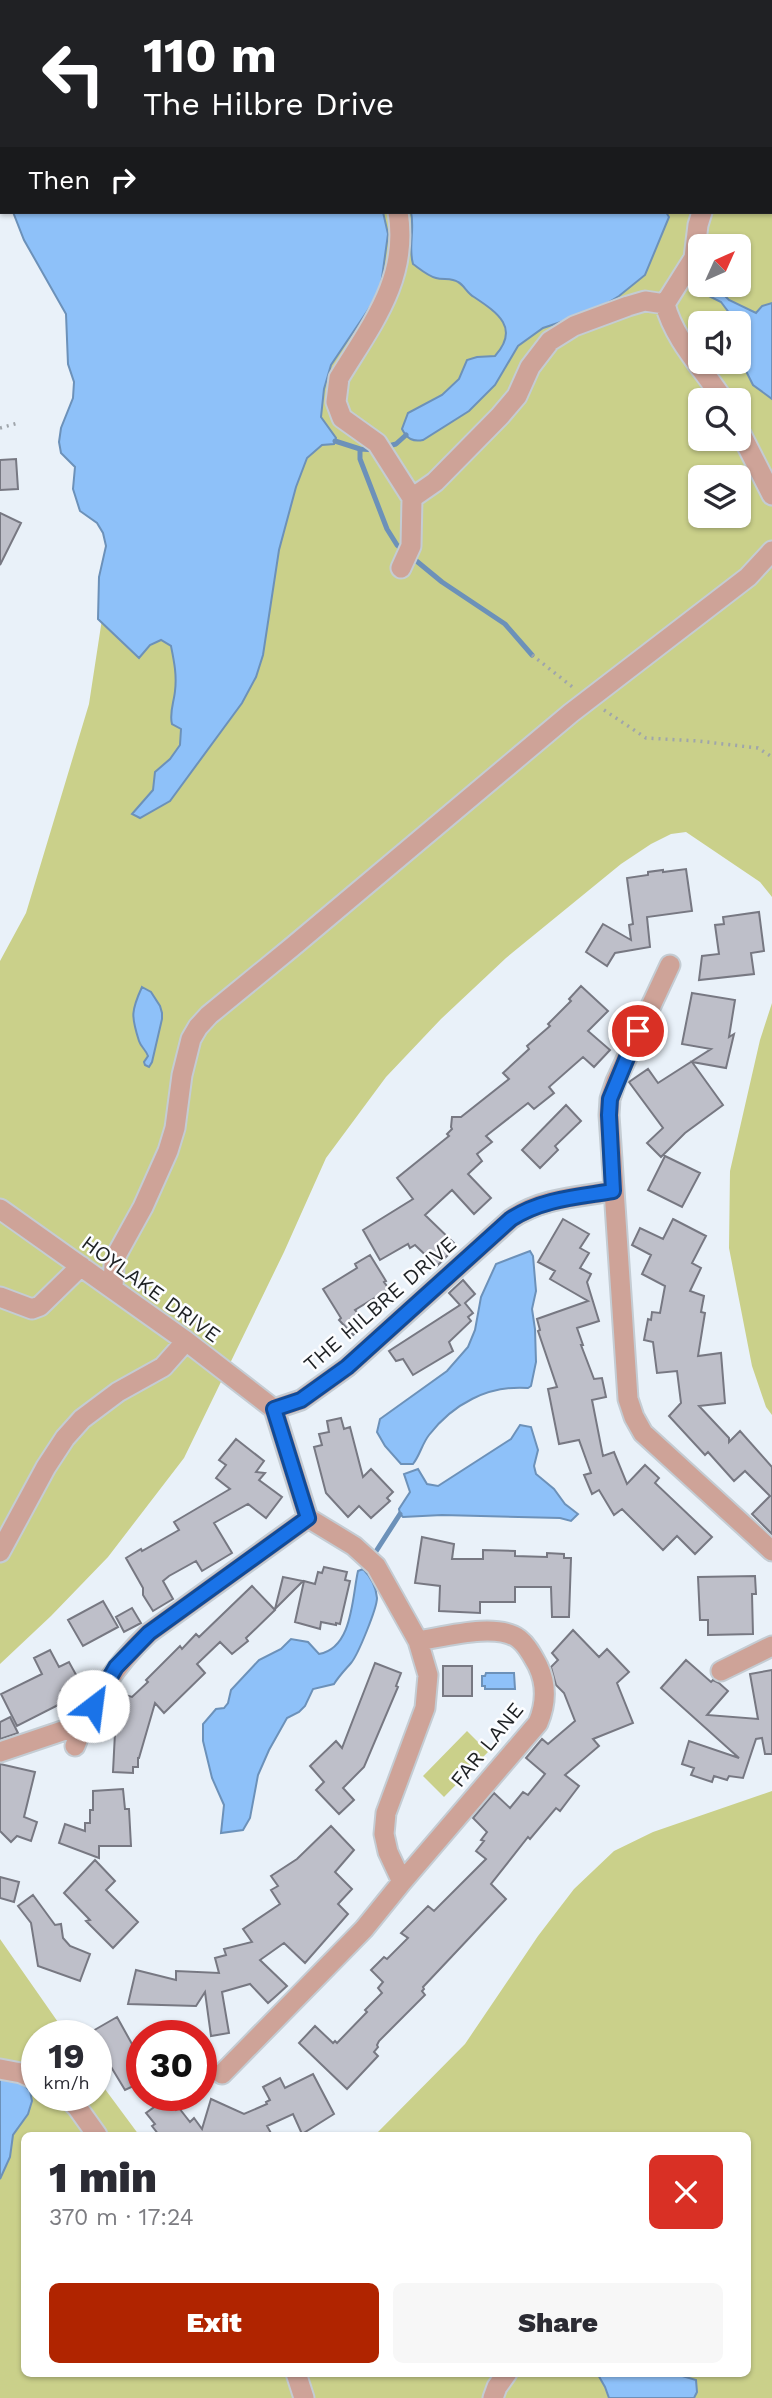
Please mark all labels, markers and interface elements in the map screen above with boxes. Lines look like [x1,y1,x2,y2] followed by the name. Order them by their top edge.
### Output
[143,26,277,84] text: 110 m
[28,28,119,119] icon: left
[143,85,394,123] text: The Hilbre Drive
[104,161,142,199] icon: right
[28,165,90,195] text: Then
[688,234,751,298] north arrow
[688,234,751,528] map controls
[688,311,751,374] button: sound
[688,388,751,451] button: search
[688,465,751,528] button: layers
[608,1001,668,1061] pin
[619,1012,657,1050] icon: arrive
[77,1230,226,1347] street label: HOYLAKE DRIVE
[298,1231,461,1377] street label: THE HILBRE DRIVE
[56,1669,130,1743] position arrow
[445,1697,528,1792] street label: FAR LANE
[126,2020,217,2111] speed limit sign: 30
[48,2035,85,2077] text: 19
[43,2072,90,2093] text: km/h
[49,2153,157,2202] text: 1 min
[649,2155,723,2229] button: close
[49,2204,194,2231] text: 370 m · 17:24
[49,2283,379,2363] button: Exit
[393,2283,723,2363] button: Share

